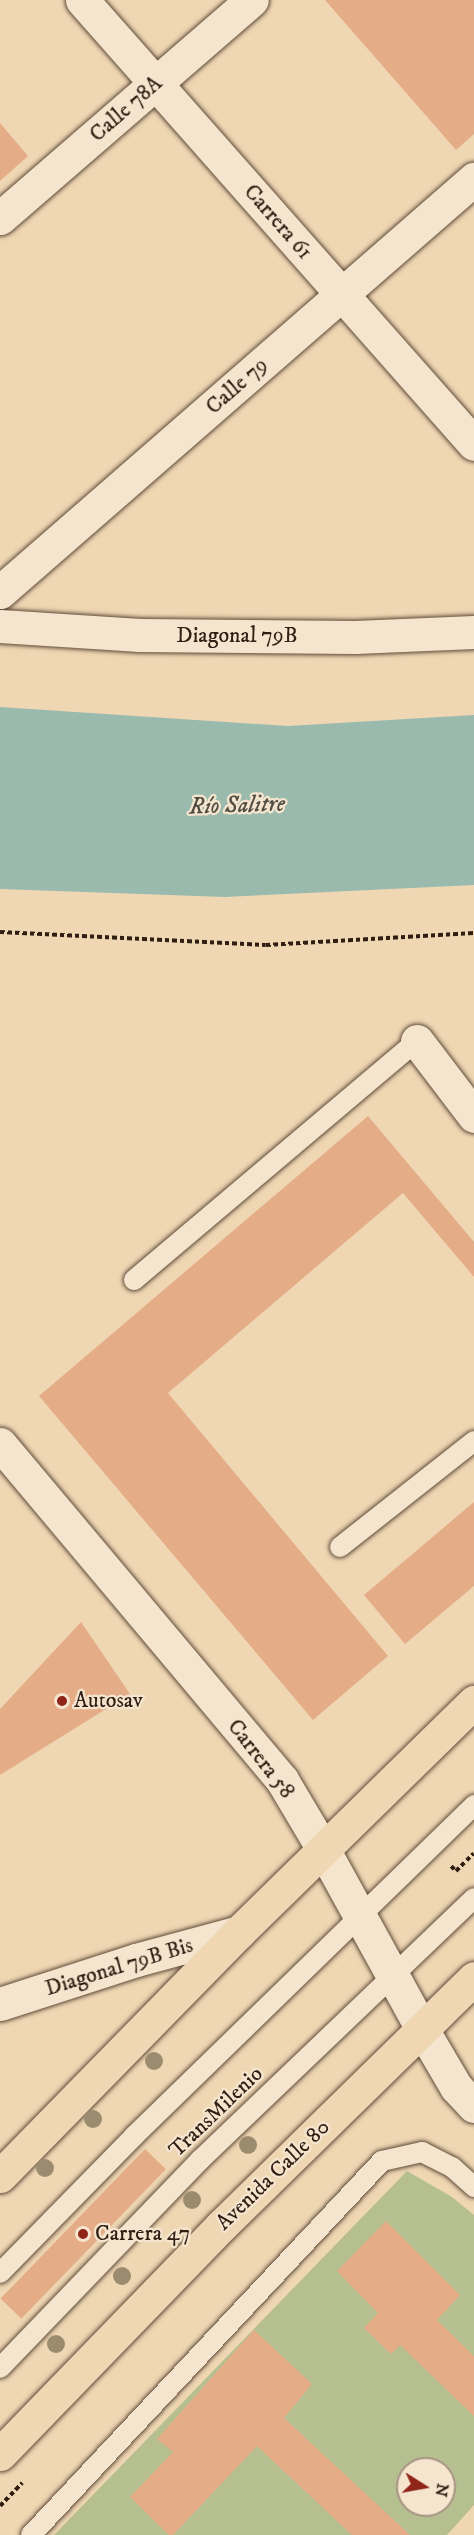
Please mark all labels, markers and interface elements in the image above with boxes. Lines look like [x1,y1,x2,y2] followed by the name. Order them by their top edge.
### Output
[84,70,168,148] street label: Calle 78A
[238,179,318,265] street label: Carrera 61
[201,352,273,420] street label: Calle 79
[176,623,298,649] street label: Diagonal 79B
[189,790,285,822] water label: Río Salitre
[74,1688,143,1714] place label: Autosav
[55,1694,69,1708] marker: Autosav
[222,1714,300,1804] street label: Carrera 58
[42,1932,196,2002] street label: Diagonal 79B Bis
[164,2061,268,2163] street label: TransMilenio
[210,2114,336,2236] street label: Avenida Calle 80
[95,2221,190,2247] place label: Carrera 47
[76,2227,90,2241] marker: Carrera 47
[396,2457,456,2517] north arrow
[431,2482,453,2498] text: N

